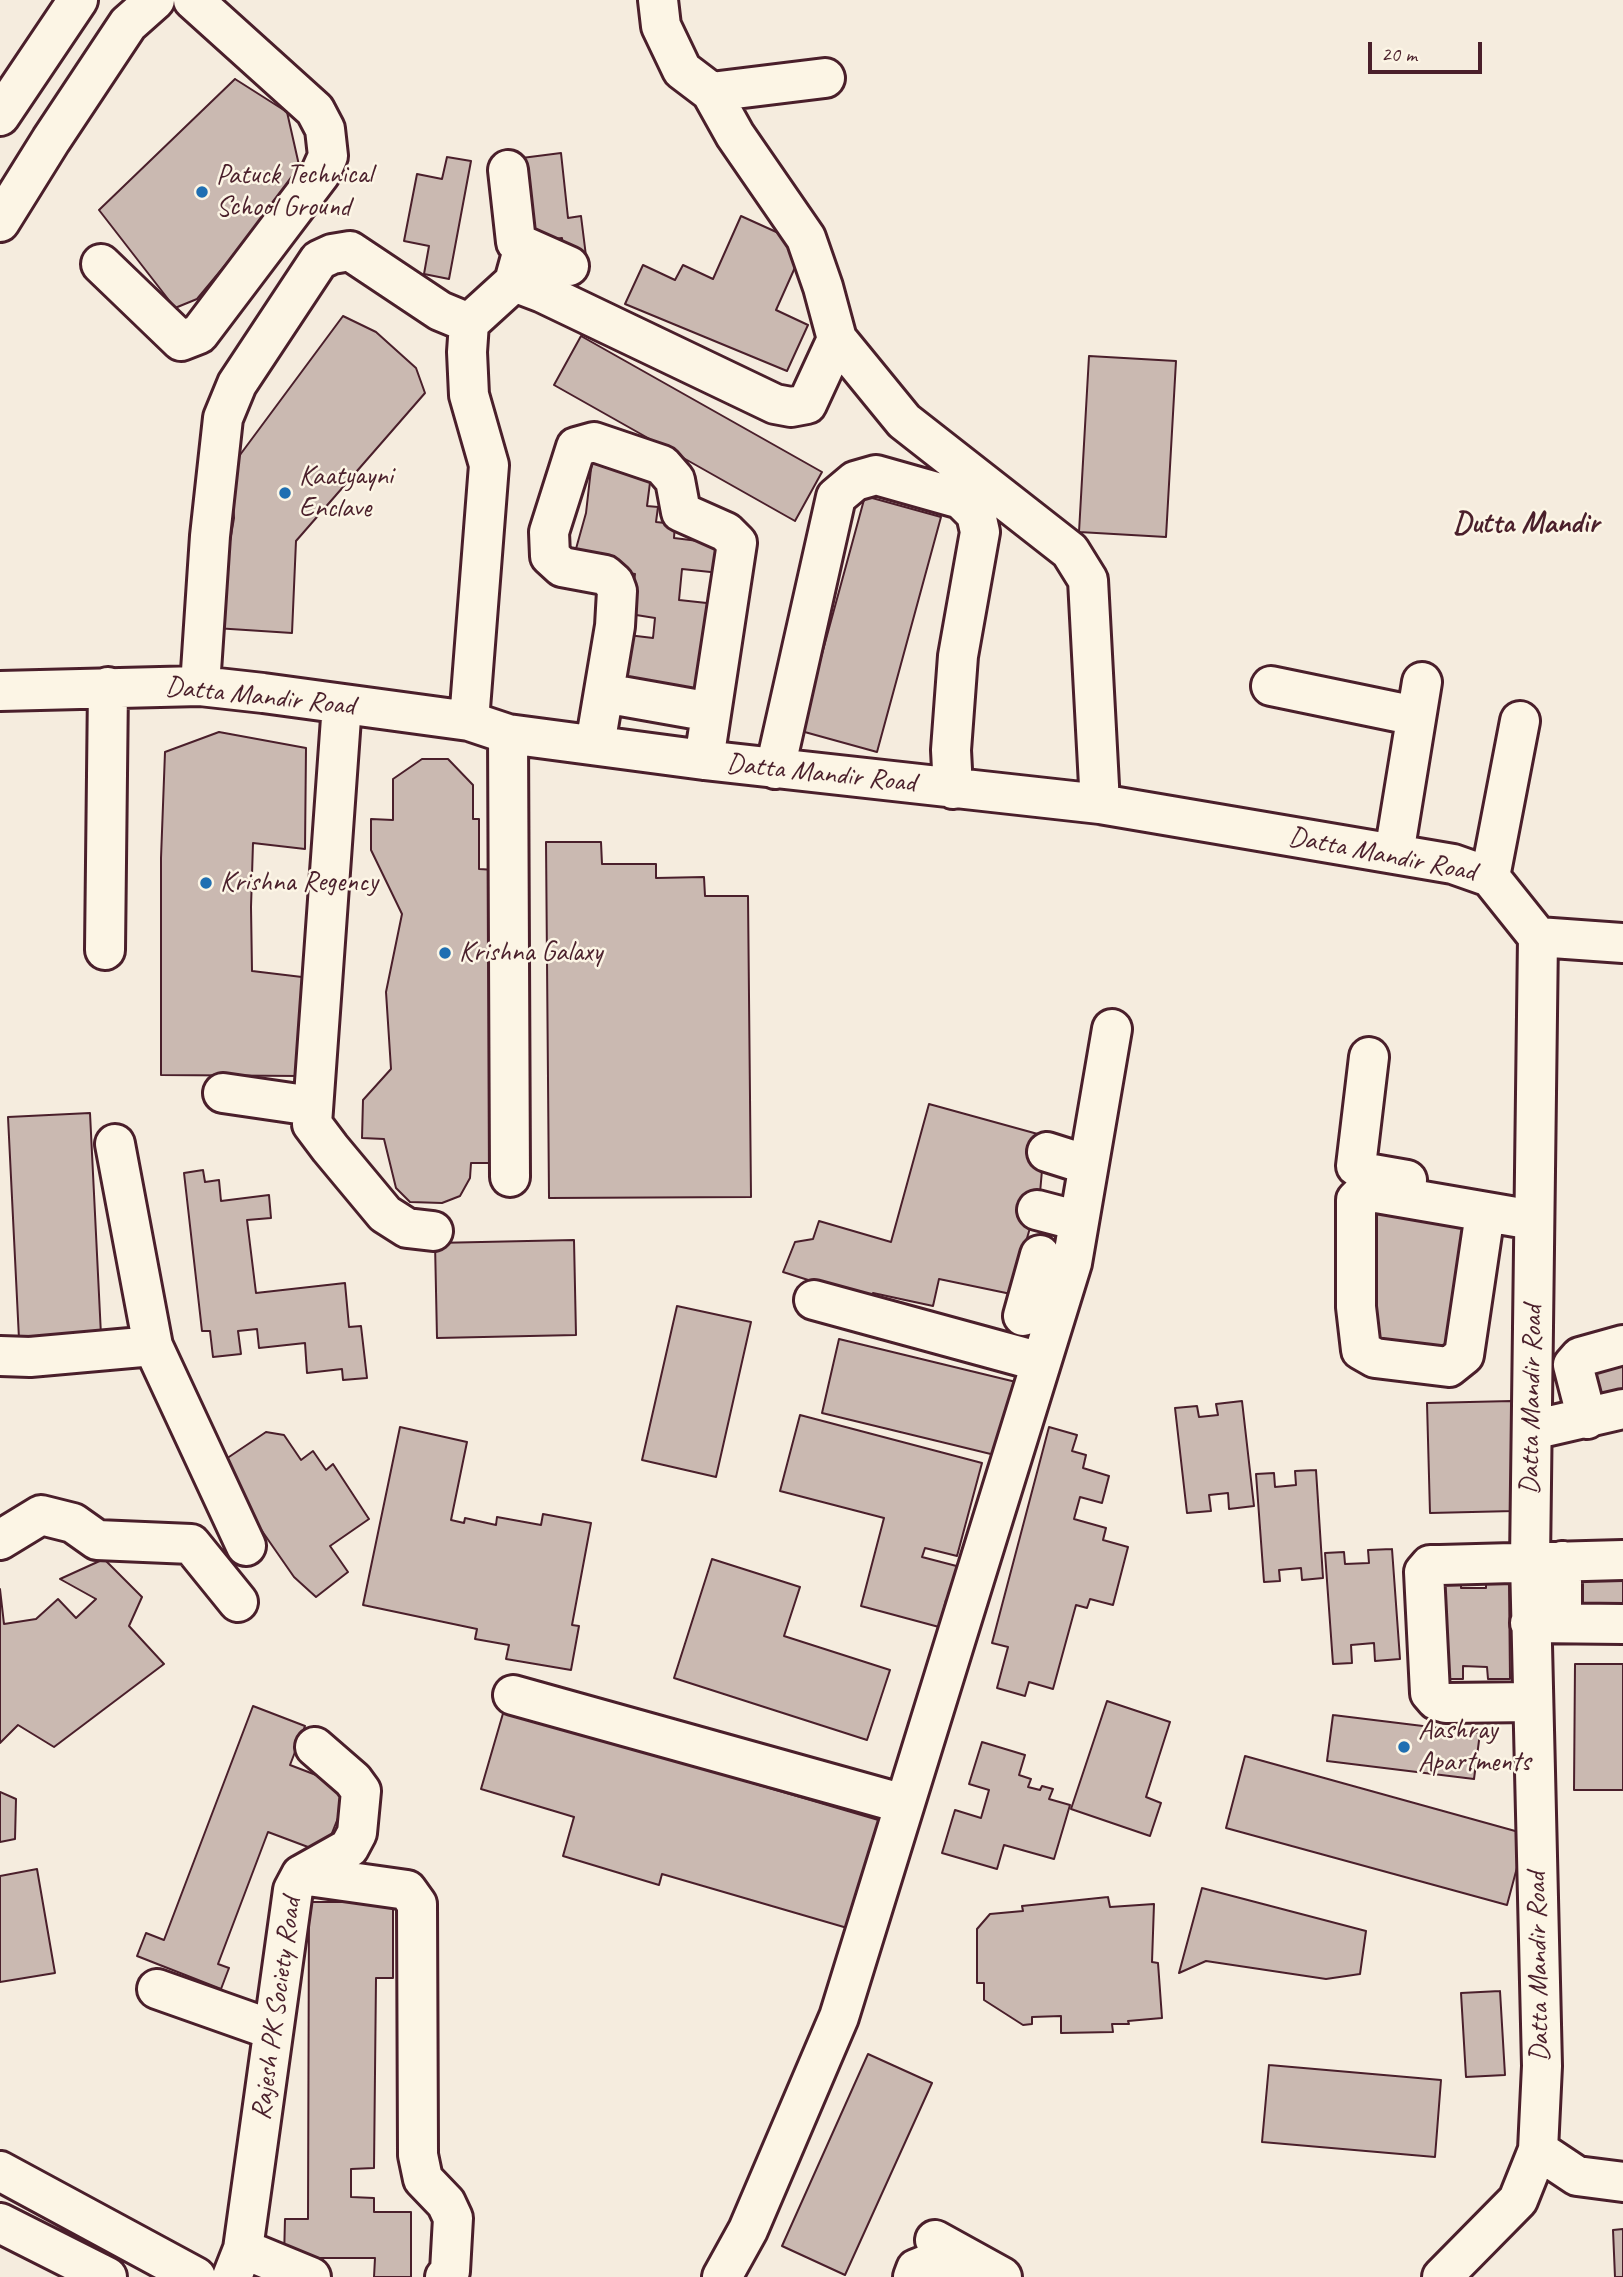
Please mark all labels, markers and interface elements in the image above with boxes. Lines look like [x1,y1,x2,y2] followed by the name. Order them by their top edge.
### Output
[1371,28,1485,72] scale bar
[1381,41,1417,67] text: 20 m
[216,159,373,225] place label: Patuck Technical School Ground
[194,184,210,200] marker: Patuck Technical School Ground
[299,460,393,526] place label: Kaatyayni Enclave
[277,485,293,501] marker: Kaatyayni Enclave
[1453,506,1599,542] district label: Dutta Mandir
[164,670,356,724] street label: Datta Mandir Road
[725,747,917,801] street label: Datta Mandir Road
[1286,820,1478,890] street label: Datta Mandir Road
[220,866,378,900] place label: Krishna Regency
[198,875,214,891] marker: Krishna Regency
[459,936,602,970] place label: Krishna Galaxy
[437,945,453,961] marker: Krishna Galaxy
[1514,1305,1550,1495] street label: Datta Mandir Road
[1418,1714,1530,1780] place label: Aashray Apartments
[1396,1739,1412,1755] marker: Aashray Apartments
[1521,1872,1557,2062] street label: Datta Mandir Road
[245,1896,309,2122] street label: Rajesh PK Society Road

